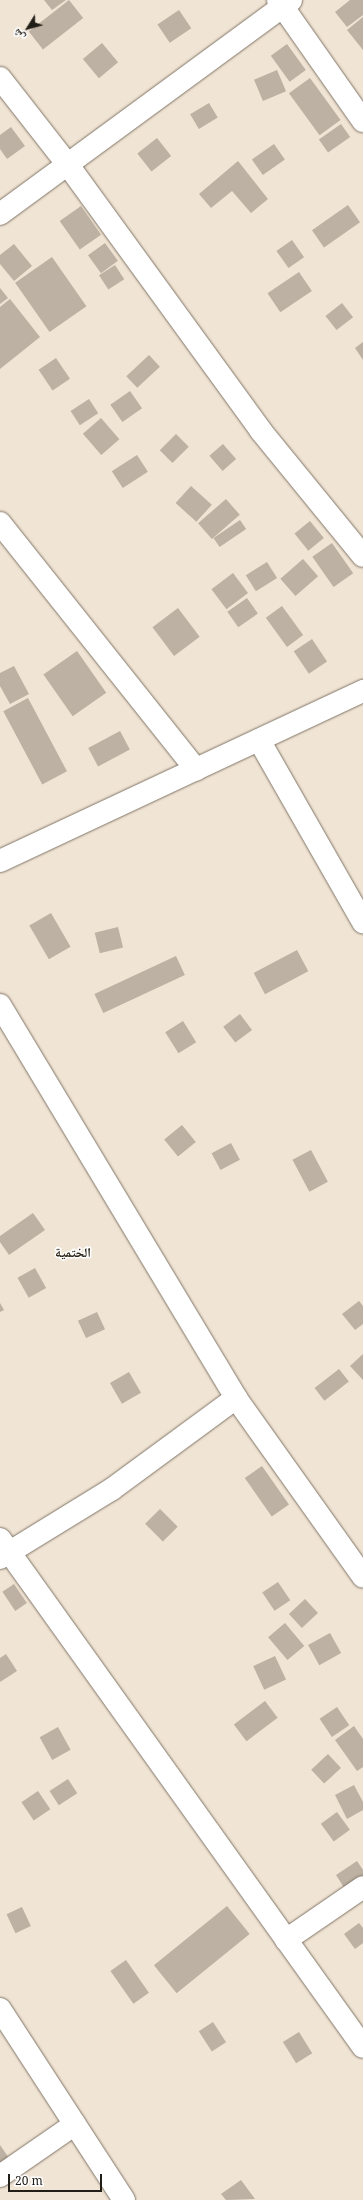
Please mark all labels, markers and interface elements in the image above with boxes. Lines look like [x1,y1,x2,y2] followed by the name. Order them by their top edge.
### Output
[8,8,48,48] north arrow
[9,26,28,45] text: ش
[55,1244,91,1260] district label: الختمية
[10,2166,104,2192] scale bar
[15,2172,43,2189] text: 20 m

